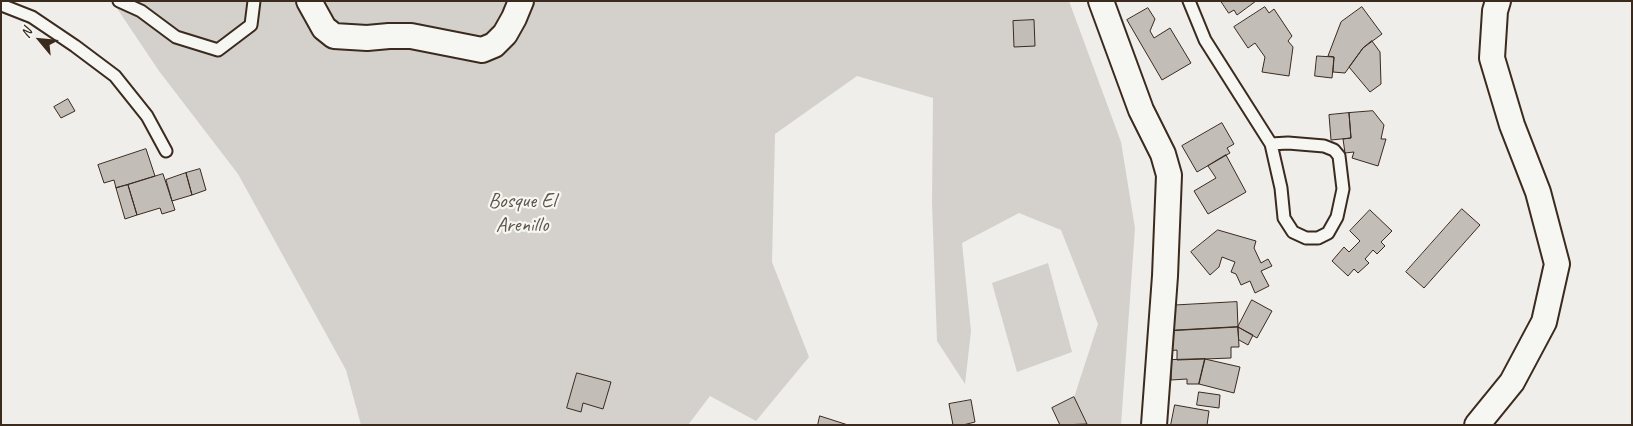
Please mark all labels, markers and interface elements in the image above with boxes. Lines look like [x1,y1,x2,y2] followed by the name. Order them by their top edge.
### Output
[15,15,65,65] north arrow
[17,25,36,41] text: N
[488,188,556,238] park label: Bosque El Arenillo

